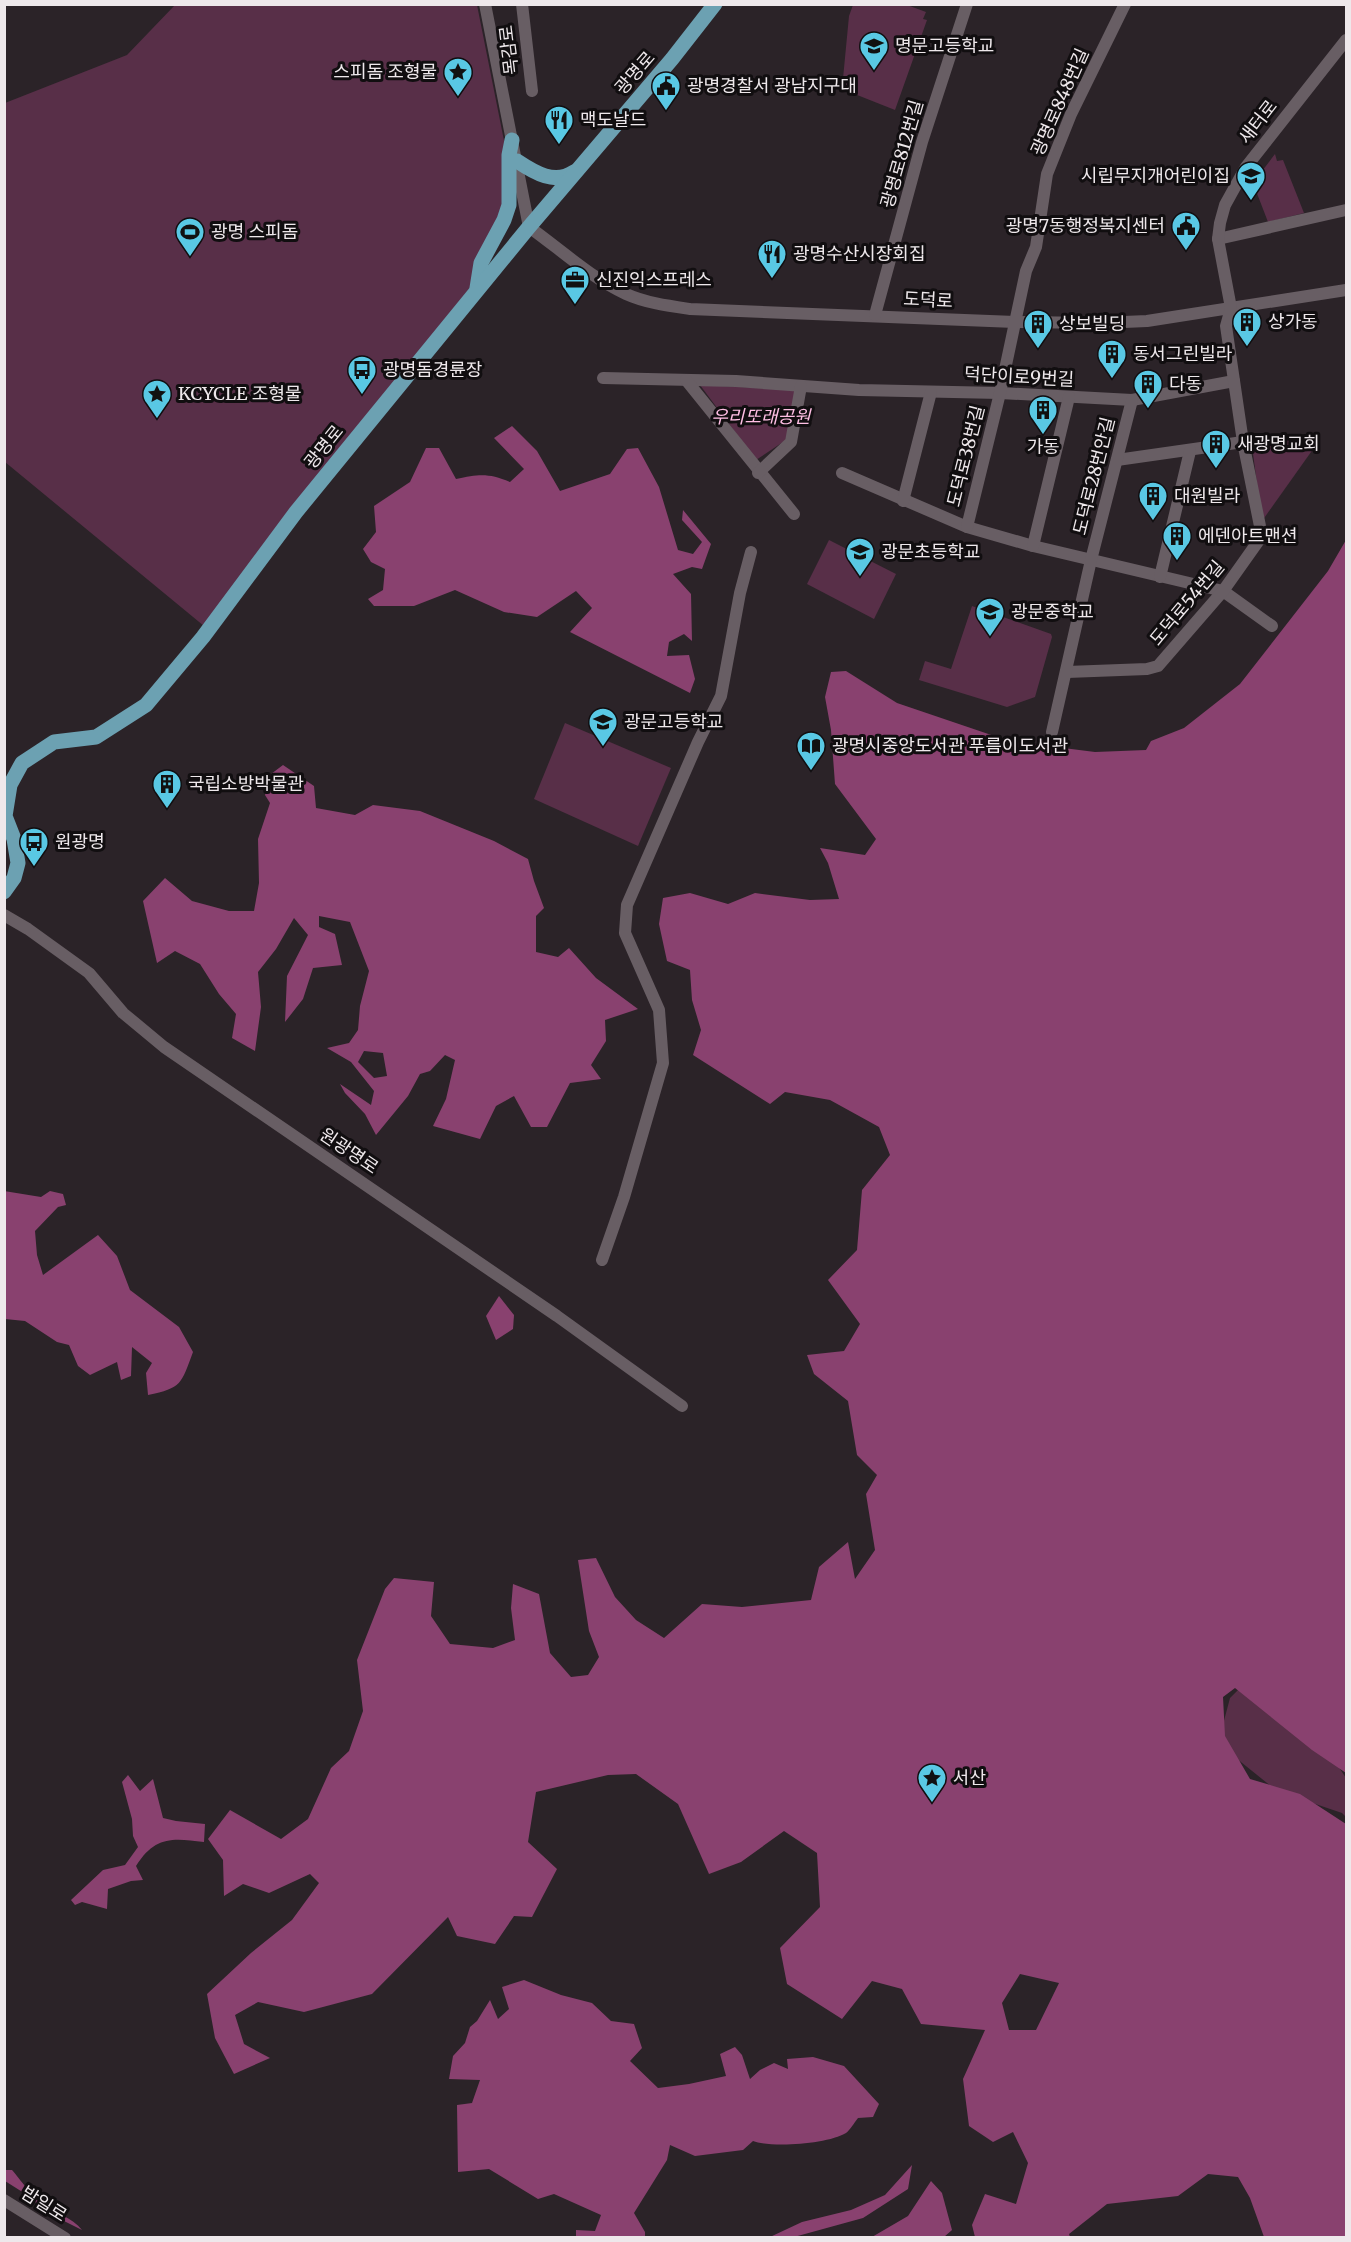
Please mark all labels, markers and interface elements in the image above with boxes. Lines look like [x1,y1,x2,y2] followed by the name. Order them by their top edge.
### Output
[494,24,523,76] street label: 목감로
[858,30,890,72] school or university icon: 명문고등학교
[895,34,994,57] place label: 명문고등학교
[1026,44,1093,159] street label: 광명로848번길
[610,46,660,99] street label: 광명로
[442,56,474,98] place icon: 스피돔 조형물
[333,60,437,83] place label: 스피돔 조형물
[650,70,682,112] public building icon: 광명경찰서 광남지구대
[687,74,857,97] place label: 광명경찰서 광남지구대
[1233,95,1282,148] street label: 새터로
[875,97,928,211] street label: 광명로812번길
[543,104,575,146] restaurant icon: 맥도날드
[580,108,646,131] place label: 맥도날드
[1235,160,1267,202] school or university icon: 시립무지개어린이집
[1081,164,1230,187] place label: 시립무지개어린이집
[1170,210,1202,252] public building icon: 광명7동행정복지센터
[1006,214,1165,237] place label: 광명7동행정복지센터
[174,216,206,258] sports icon: 광명 스피돔
[211,220,298,243] place label: 광명 스피돔
[756,238,788,280] restaurant icon: 광명수산시장회집
[793,242,925,265] place label: 광명수산시장회집
[559,264,591,306] office icon: 신진익스프레스
[596,268,712,291] place label: 신진익스프레스
[903,287,953,312] street label: 도덕로
[1231,306,1263,348] building icon: 상가동
[1022,308,1054,350] building icon: 상보빌딩
[1268,310,1318,333] place label: 상가동
[1059,312,1125,335] place label: 상보빌딩
[1096,338,1128,380] building icon: 동서그린빌라
[1133,342,1233,365] place label: 동서그린빌라
[346,354,378,396] bus stop icon: 광명돔경륜장
[383,358,482,381] place label: 광명돔경륜장
[963,362,1075,391] street label: 덕단이로9번길
[1132,368,1164,410] building icon: 다동
[1169,372,1202,395] place label: 다동
[141,378,173,420] place icon: KCYCLE 조형물
[178,382,301,405] place label: KCYCLE 조형물
[1027,394,1059,436] building icon: 가동
[942,403,989,509] street label: 도덕로38번길
[711,405,812,428] park label: 우리또래공원
[1068,415,1119,537] street label: 도덕로28번안길
[299,420,348,473] street label: 광명로
[1200,428,1232,470] building icon: 새광명교회
[1237,432,1320,455] place label: 새광명교회
[1026,435,1060,458] place label: 가동
[1137,480,1169,522] building icon: 대원빌라
[1174,484,1241,507] place label: 대원빌라
[1161,520,1193,562] building icon: 에덴아트맨션
[1198,524,1297,547] place label: 에덴아트맨션
[844,536,876,578] school or university icon: 광문초등학교
[881,540,980,563] place label: 광문초등학교
[1144,555,1229,650] street label: 도덕로54번길
[974,596,1006,638] school or university icon: 광문중학교
[1011,600,1094,623] place label: 광문중학교
[587,706,619,748] school or university icon: 광문고등학교
[624,710,723,733] place label: 광문고등학교
[795,730,827,772] library icon: 광명시중앙도서관 푸름이도서관
[832,734,1069,757] place label: 광명시중앙도서관 푸름이도서관
[151,768,183,810] building icon: 국립소방박물관
[188,772,304,795] place label: 국립소방박물관
[18,826,50,868] bus stop icon: 원광명
[55,830,105,853] place label: 원광명
[315,1123,383,1179] street label: 원광명로
[916,1762,948,1804] place icon: 서산
[953,1766,986,1789] place label: 서산
[17,2181,71,2226] street label: 밤일로

